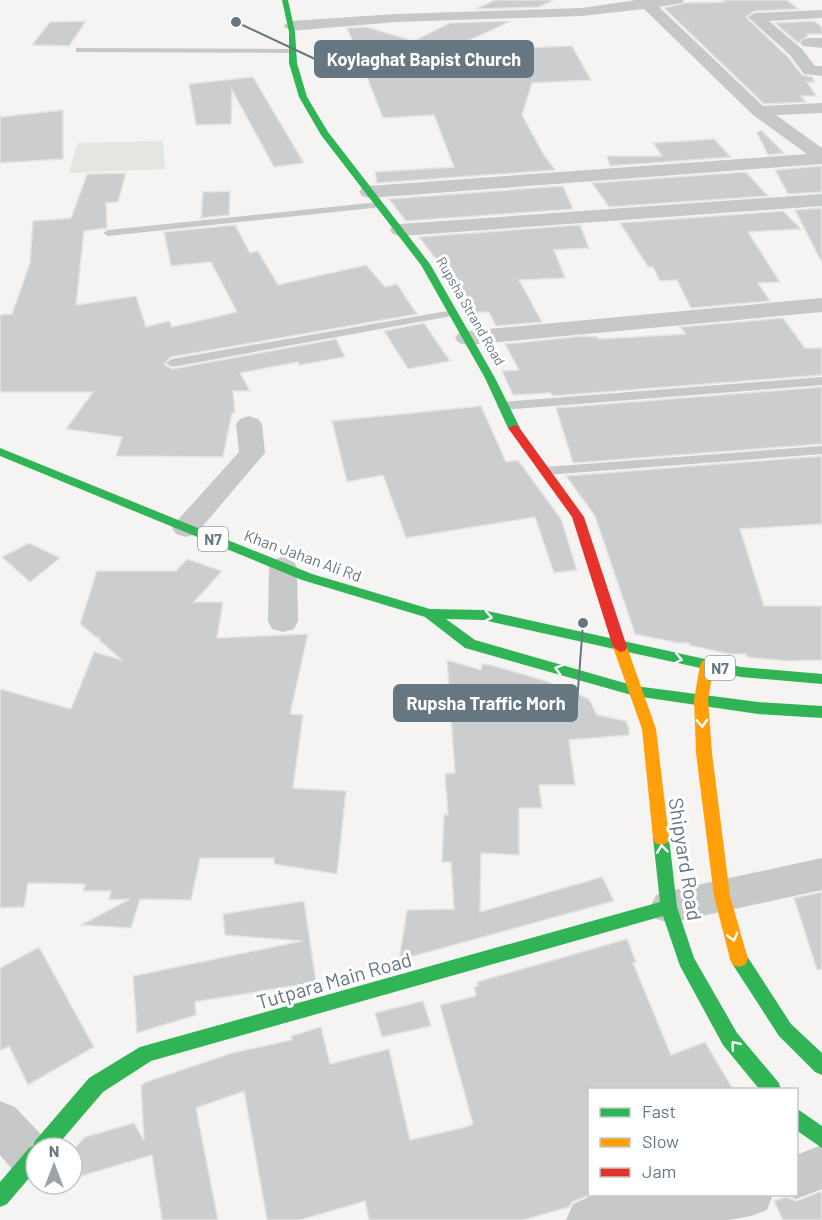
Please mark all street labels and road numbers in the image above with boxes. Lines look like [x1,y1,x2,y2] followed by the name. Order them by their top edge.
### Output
[433,254,509,368] street label: Rupsha Strand Road
[242,525,364,585] street label: Khan Jahan Ali Rd
[198,527,228,551] road number: N7
[705,656,735,680] road number: N7
[664,796,708,922] street label: Shipyard Road
[254,946,414,1014] street label: Tutpara Main Road

